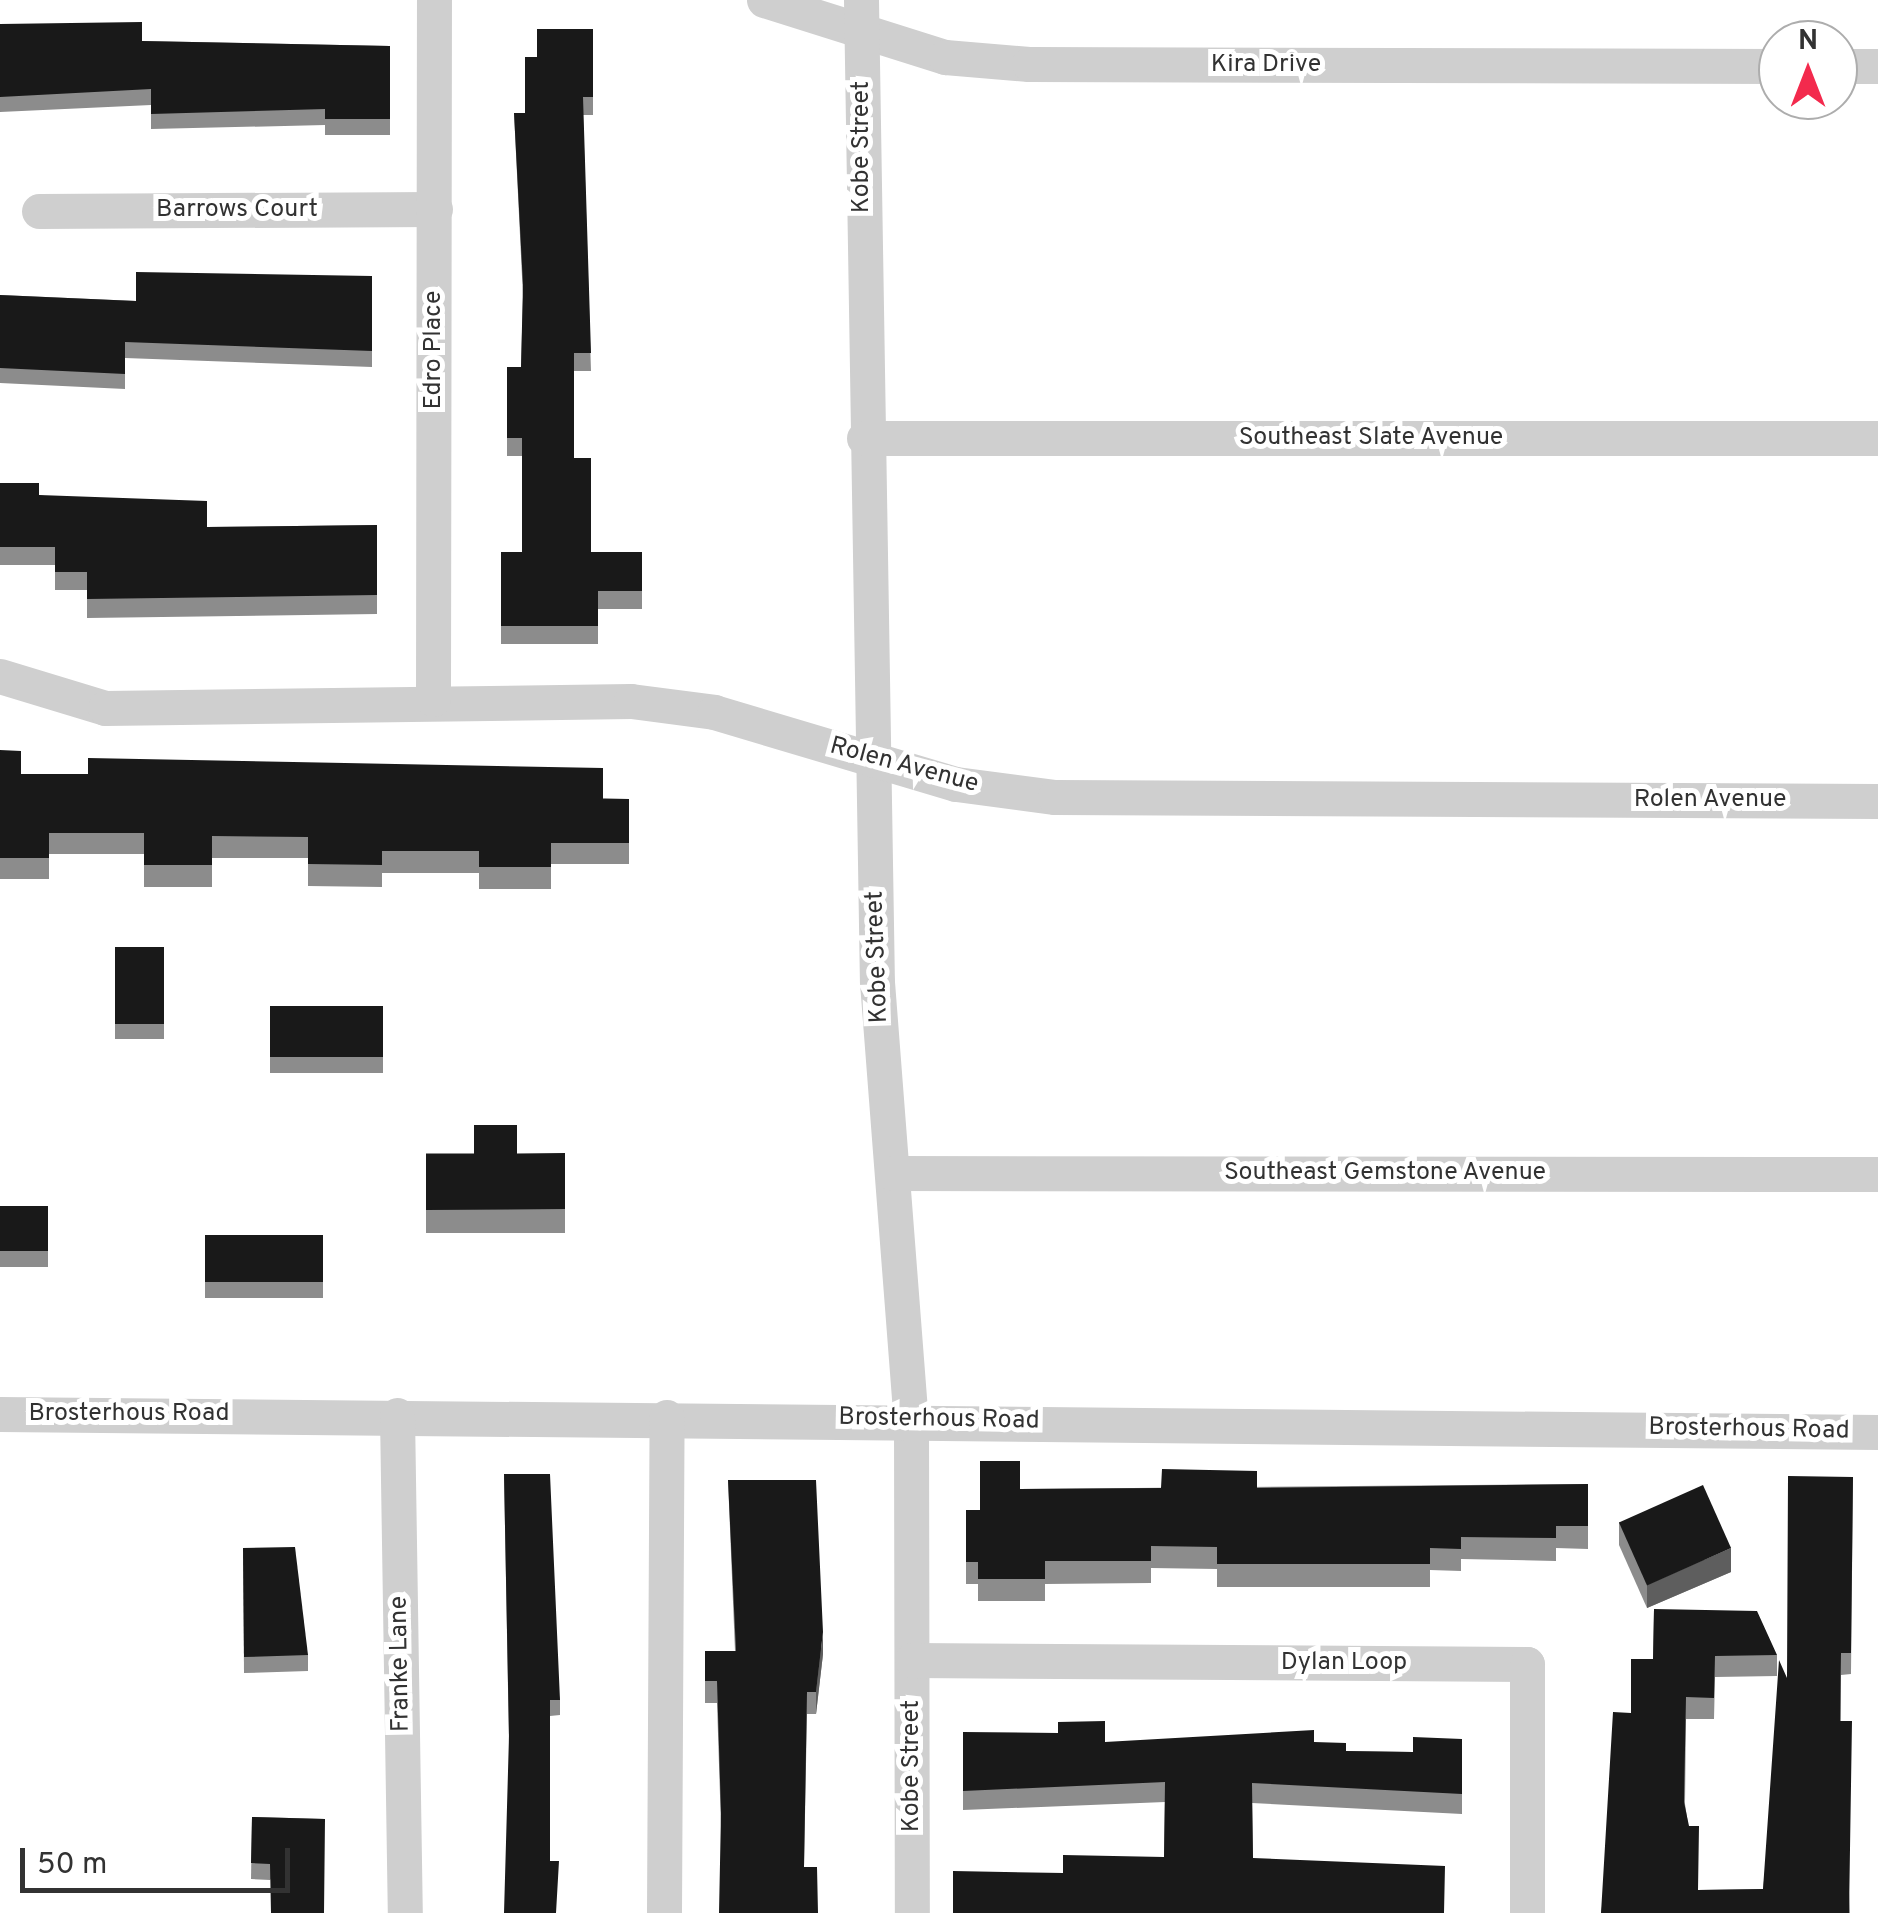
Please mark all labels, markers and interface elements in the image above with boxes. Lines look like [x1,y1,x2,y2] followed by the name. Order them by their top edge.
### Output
[1758,20,1858,120] north arrow
[1798,24,1818,60] text: N
[1211,50,1321,80] street label: Kira Drive
[847,81,877,213] street label: Kobe Street
[156,195,318,225] street label: Barrows Court
[419,290,449,410] street label: Edro Place
[1238,423,1504,453] street label: Southeast Slate Avenue
[826,732,982,800] street label: Rolen Avenue
[1633,785,1787,815] street label: Rolen Avenue
[861,890,895,1024] street label: Kobe Street
[1223,1158,1547,1188] street label: Southeast Gemstone Avenue
[28,1399,230,1429] street label: Brosterhous Road
[838,1403,1040,1437] street label: Brosterhous Road
[1648,1413,1850,1447] street label: Brosterhous Road
[385,1596,417,1732] street label: Franke Lane
[1281,1648,1407,1678] street label: Dylan Loop
[897,1700,927,1832] street label: Kobe Street
[25,1828,295,1890] scale bar
[37,1847,107,1884] text: 50 m

